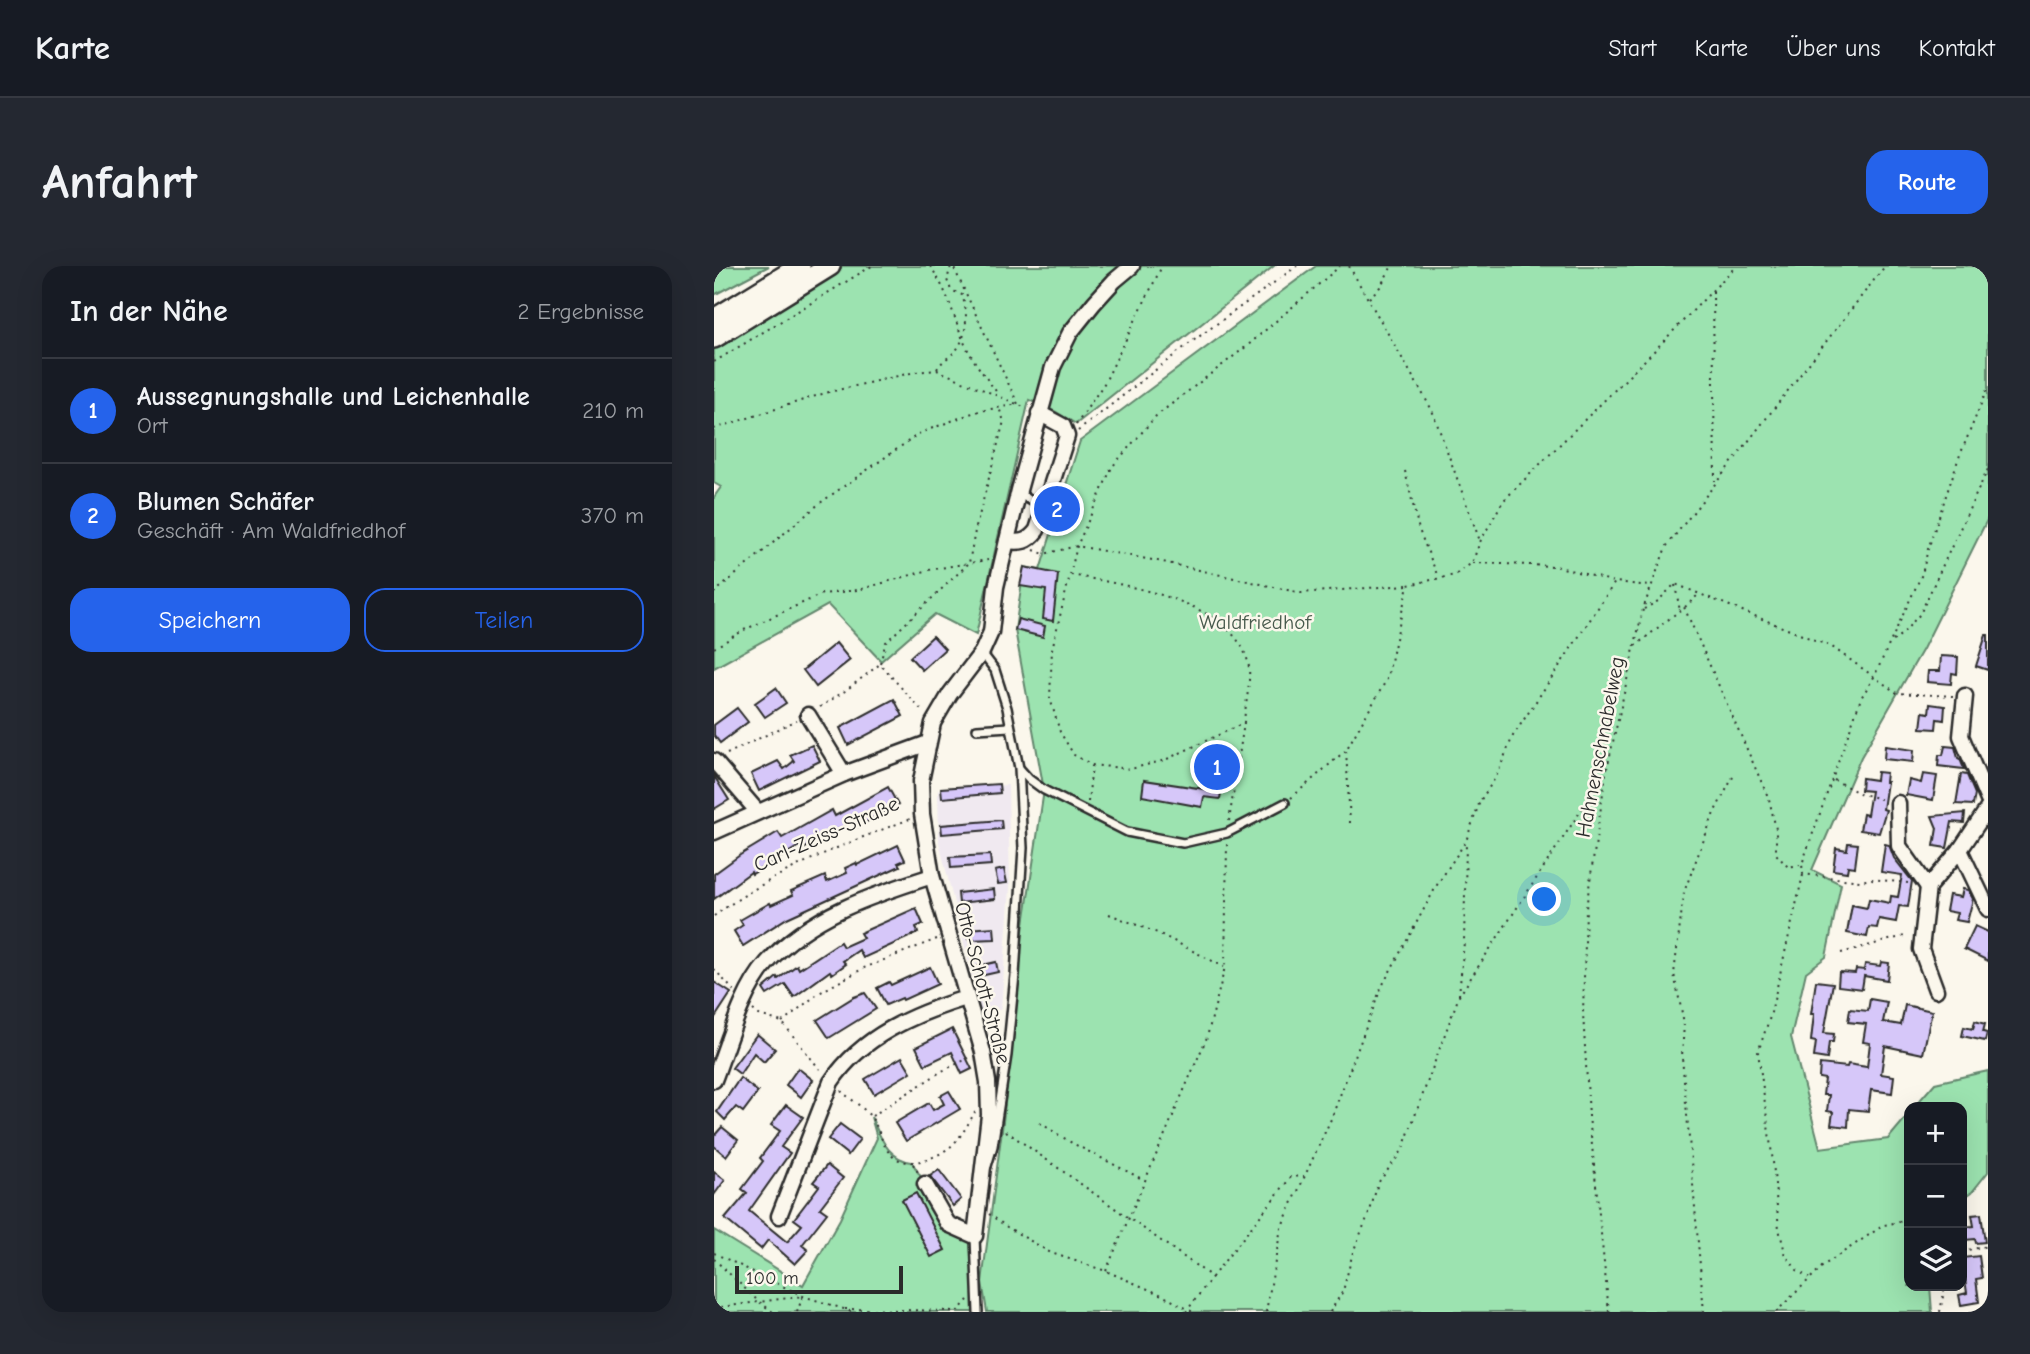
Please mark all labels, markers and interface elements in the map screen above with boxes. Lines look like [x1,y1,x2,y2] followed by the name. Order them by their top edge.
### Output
[35,29,110,67] text: Karte
[1608,34,1656,62] text: Start
[1694,34,1748,62] text: Karte
[1786,34,1881,62] text: Über uns
[1919,34,1995,62] text: Kontakt
[1866,150,1988,214] button: Route
[42,154,197,210] text: Anfahrt
[70,294,228,329] text: In der Nähe
[517,298,644,325] text: 2 Ergebnisse
[137,382,530,412] text: Aussegnungshalle und Leichenhalle
[88,397,98,424] text: 1
[582,397,644,424] text: 210 m
[137,412,168,439] text: Ort
[1034,483,1080,535] pin: 2
[137,487,314,517] text: Blumen Schäfer
[87,502,99,529] text: 2
[581,502,644,529] text: 370 m
[137,517,405,544] text: Geschäft · Am Waldfriedhof
[70,588,350,652] button: Speichern
[364,588,644,652] button: Teilen
[1199,610,1312,634] park label: Waldfriedhof
[1571,655,1629,839] street label: Hahnenschnabelweg
[1194,741,1240,793] pin: 1
[750,791,902,877] street label: Carl-Zeiss-Straße
[1527,882,1561,916] your location
[950,899,1016,1067] street label: Otto-Schott-Straße
[1904,1102,1967,1291] map controls
[1904,1102,1967,1165] button: +
[1904,1165,1967,1228] button: −
[1904,1228,1967,1291] button: layers
[735,1263,903,1295] scale bar
[746,1267,799,1289] text: 100 m

